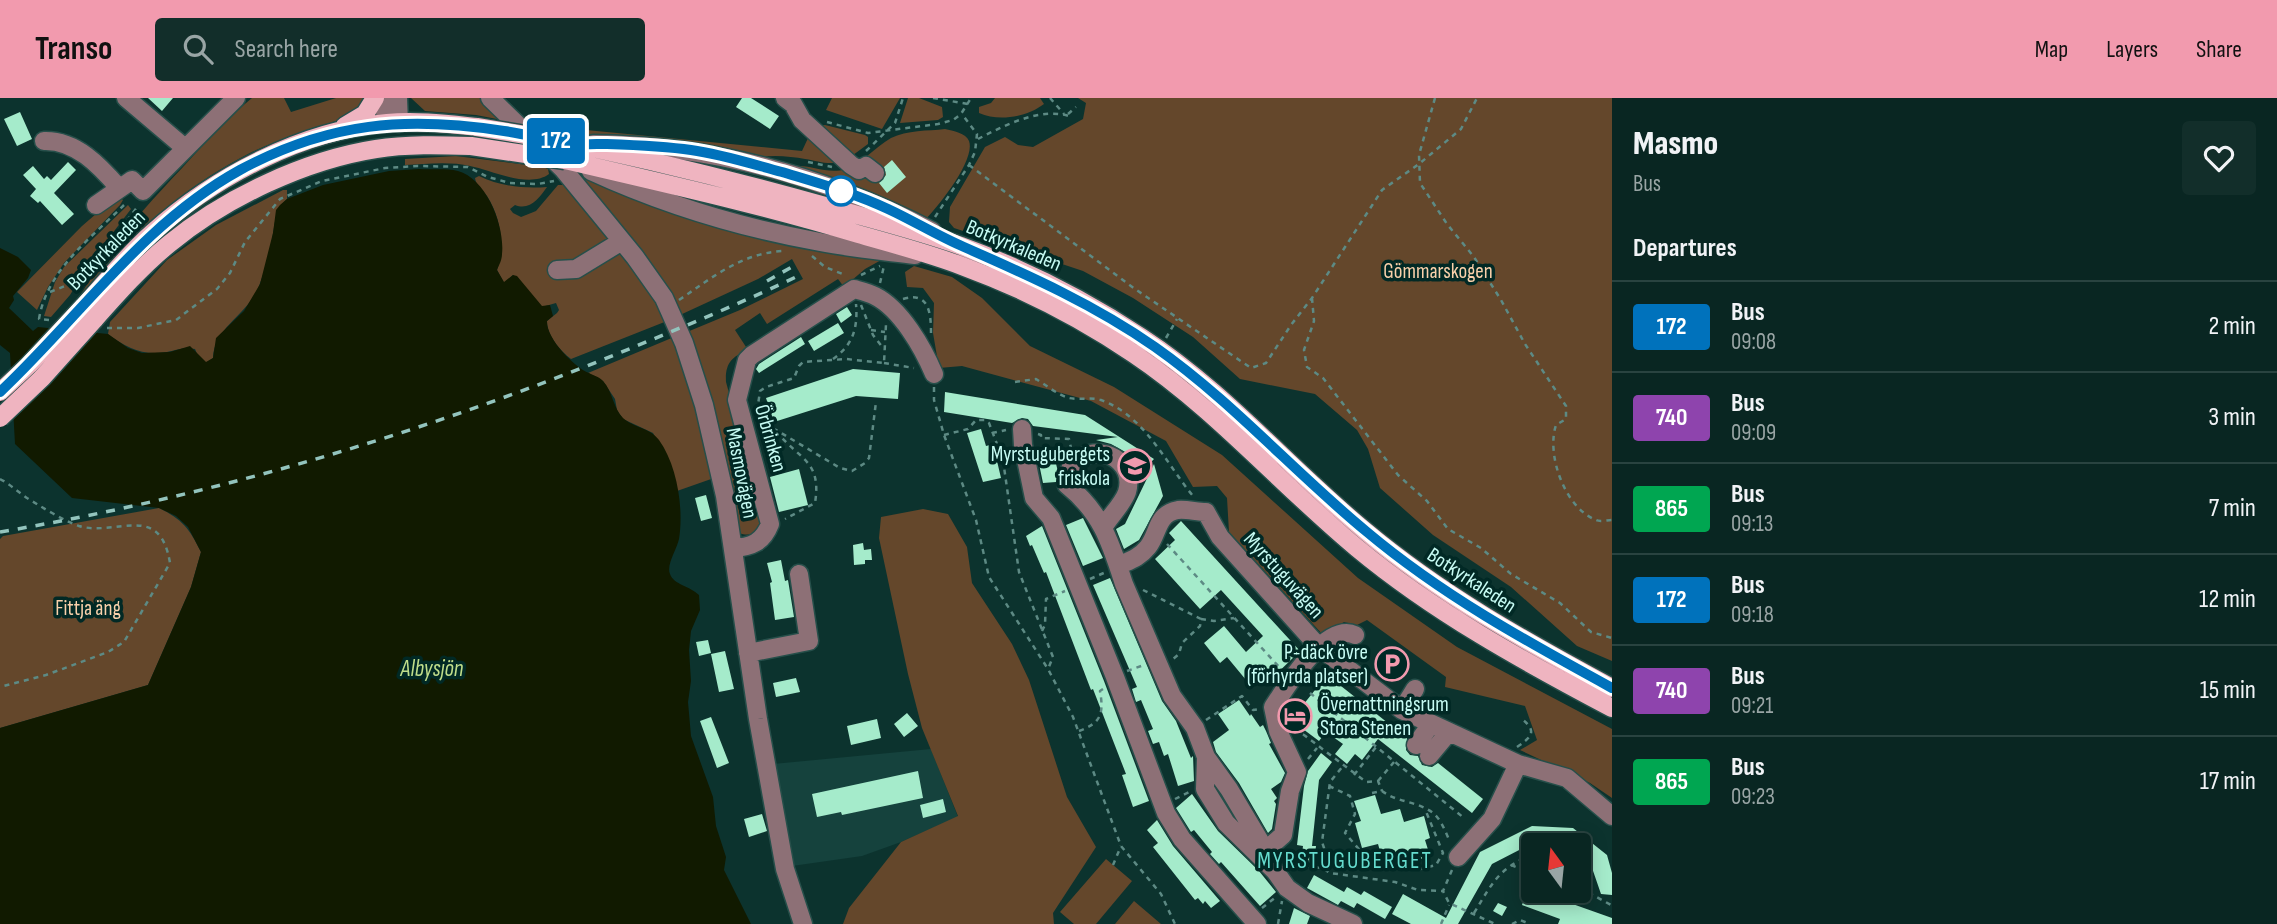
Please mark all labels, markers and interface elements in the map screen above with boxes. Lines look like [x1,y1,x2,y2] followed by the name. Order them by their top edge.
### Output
[155,18,645,81] search box
[35,29,113,69] text: Transo
[179,30,217,68] icon: search
[235,34,338,65] text: Search here
[2035,35,2068,64] text: Map
[2106,35,2158,64] text: Layers
[2196,35,2242,64] text: Share
[516,118,596,164] line badge: 172
[2182,121,2256,195] button: heart
[1633,124,1718,164] text: Masmo
[541,126,571,155] text: 172
[1633,170,1661,198] text: Bus
[826,176,856,206] unlabelled marker
[62,205,151,295] street label: Botkyrkaleden
[962,214,1065,277] street label: Botkyrkaleden
[1633,233,1737,264] text: Departures
[1383,259,1493,284] park label: Gömmarskogen
[1731,297,1765,328] text: Bus
[2208,311,2256,342] text: 2 min
[1656,312,1687,341] text: 172
[1731,328,1776,356] text: 09:08
[1731,388,1765,419] text: Bus
[749,401,792,475] street label: Örbrinken
[2208,402,2256,433] text: 3 min
[1656,403,1687,432] text: 740
[1731,419,1776,447] text: 09:09
[720,426,763,521] street label: Masmovägen
[991,442,1110,491] place label: Myrstugubergets friskola
[1116,447,1154,485] school or university icon: Myrstugubergets friskola
[1731,479,1765,510] text: Bus
[2209,493,2256,524] text: 7 min
[1655,494,1688,523] text: 865
[1731,510,1773,538] text: 09:13
[1238,527,1329,624] street label: Myrstuguvägen
[1422,542,1521,618] street label: Botkyrkaleden
[1731,570,1765,601] text: Bus
[2199,584,2256,615] text: 12 min
[1656,585,1687,614] text: 172
[55,596,121,621] park label: Fittja äng
[1731,601,1774,629] text: 09:18
[1247,640,1368,689] place label: P-däck övre (förhyrda platser)
[1373,645,1411,683] parking icon: P-däck övre (förhyrda platser)
[399,655,464,683] water label: Albysjön
[1731,661,1765,692] text: Bus
[2200,675,2256,706] text: 15 min
[1656,676,1687,705] text: 740
[1320,692,1449,741] place label: Övernattningsrum Stora Stenen
[1731,692,1773,720] text: 09:21
[1276,697,1314,735] hotel icon: Övernattningsrum Stora Stenen
[1731,752,1765,783] text: Bus
[2200,766,2256,797] text: 17 min
[1655,767,1688,796] text: 865
[1731,783,1775,811] text: 09:23
[1521,833,1591,903] north arrow
[1521,833,1591,903] map controls
[1257,847,1433,875] district label: MYRSTUGUBERGET

